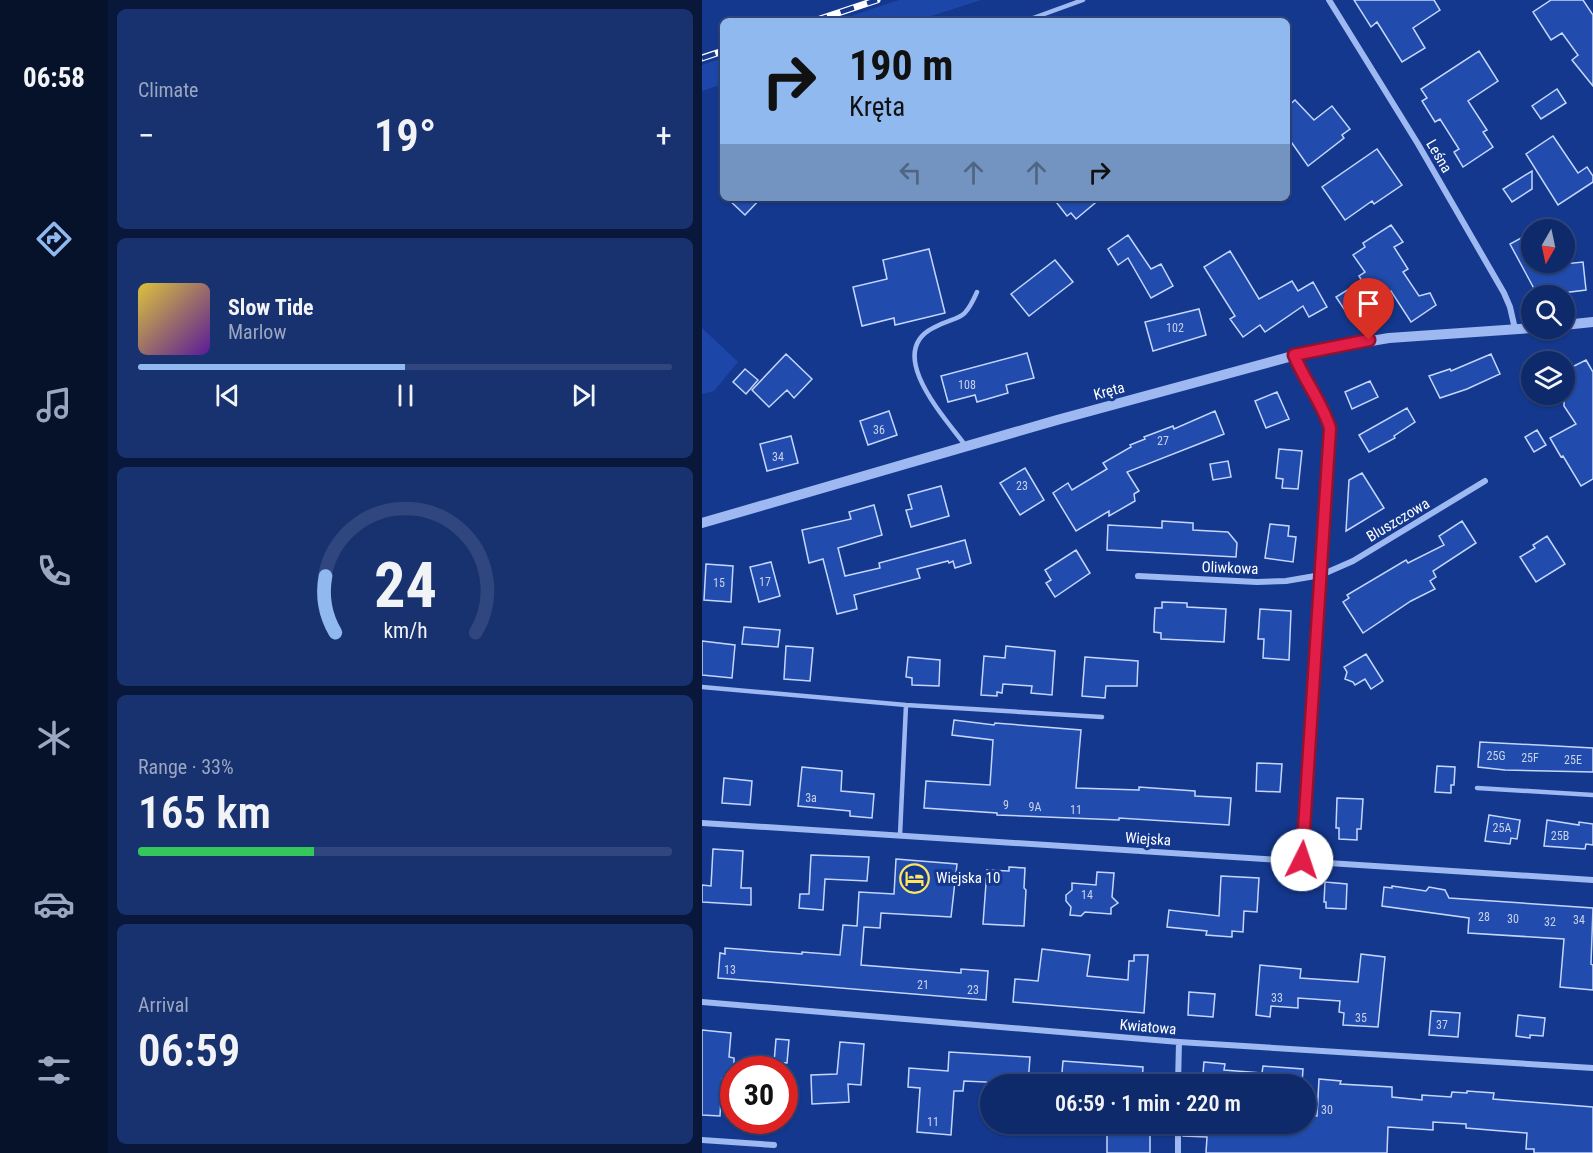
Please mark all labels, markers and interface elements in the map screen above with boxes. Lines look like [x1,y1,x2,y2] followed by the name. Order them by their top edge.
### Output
[849,41,954,90] text: 190 m
[750,42,828,120] icon: right
[23,62,85,94] text: 06:58
[138,78,198,102] text: Climate
[849,91,905,123] text: Kręta
[374,109,436,162] text: 19°
[138,116,155,155] text: −
[656,116,672,155] text: +
[1422,136,1456,176] street label: Leśna
[894,156,927,189] icon: left
[957,156,990,189] icon: ahead
[1020,156,1053,189] icon: ahead
[1083,156,1116,189] icon: right
[33,218,75,260] icon: directions
[1521,219,1575,273] north arrow
[1521,219,1575,405] map controls
[1343,278,1394,340] pin
[1521,285,1575,339] button: search
[1352,287,1385,320] icon: arrive
[228,295,314,320] text: Slow Tide
[228,320,286,344] text: Marlow
[1166,321,1184,335] house number: 102
[1521,351,1575,405] button: layers
[958,378,976,392] house number: 108
[1092,378,1126,404] street label: Kręta
[211,379,244,412] icon: previous
[389,379,422,412] icon: pause
[567,379,600,412] icon: next
[33,384,75,426] icon: music
[873,423,885,437] house number: 36
[1157,434,1169,448] house number: 27
[772,450,784,464] house number: 34
[1016,479,1028,493] house number: 23
[1363,494,1433,546] street label: Bluszczowa
[33,550,75,592] icon: phone
[373,550,437,623] text: 24
[1201,558,1259,578] street label: Oliwkowa
[759,575,771,589] house number: 17
[713,576,725,590] house number: 15
[383,619,427,644] text: km/h
[33,717,75,759] icon: climate
[1487,749,1505,763] house number: 25G
[1521,751,1539,765] house number: 25F
[1564,753,1582,767] house number: 25E
[138,755,234,779] text: Range · 33%
[138,786,271,839] text: 165 km
[805,791,817,805] house number: 3a
[1003,798,1009,812] house number: 9
[1029,800,1042,814] house number: 9A
[1070,803,1082,817] house number: 11
[1493,821,1511,835] house number: 25A
[1124,828,1172,850] street label: Wiejska
[1270,828,1334,892] position arrow
[1551,829,1569,843] house number: 25B
[899,862,931,894] hotel icon: Wiejska 10
[936,869,1000,887] place label: Wiejska 10
[33,883,75,925] icon: car
[1081,888,1093,902] house number: 14
[1478,910,1490,924] house number: 28
[1507,912,1519,926] house number: 30
[1573,913,1585,927] house number: 34
[1544,915,1556,929] house number: 32
[724,963,736,977] house number: 13
[917,978,929,992] house number: 21
[967,983,979,997] house number: 23
[1271,991,1283,1005] house number: 33
[138,993,189,1017] text: Arrival
[1355,1011,1367,1025] house number: 35
[1119,1016,1177,1038] street label: Kwiatowa
[1436,1018,1448,1032] house number: 37
[138,1024,240,1077] text: 06:59
[33,1049,75,1091] icon: filters
[720,1056,798,1134] speed limit sign: 30
[1055,1091,1241,1116] text: 06:59 · 1 min · 220 m
[1321,1103,1333,1117] house number: 30
[927,1115,939,1129] house number: 11

